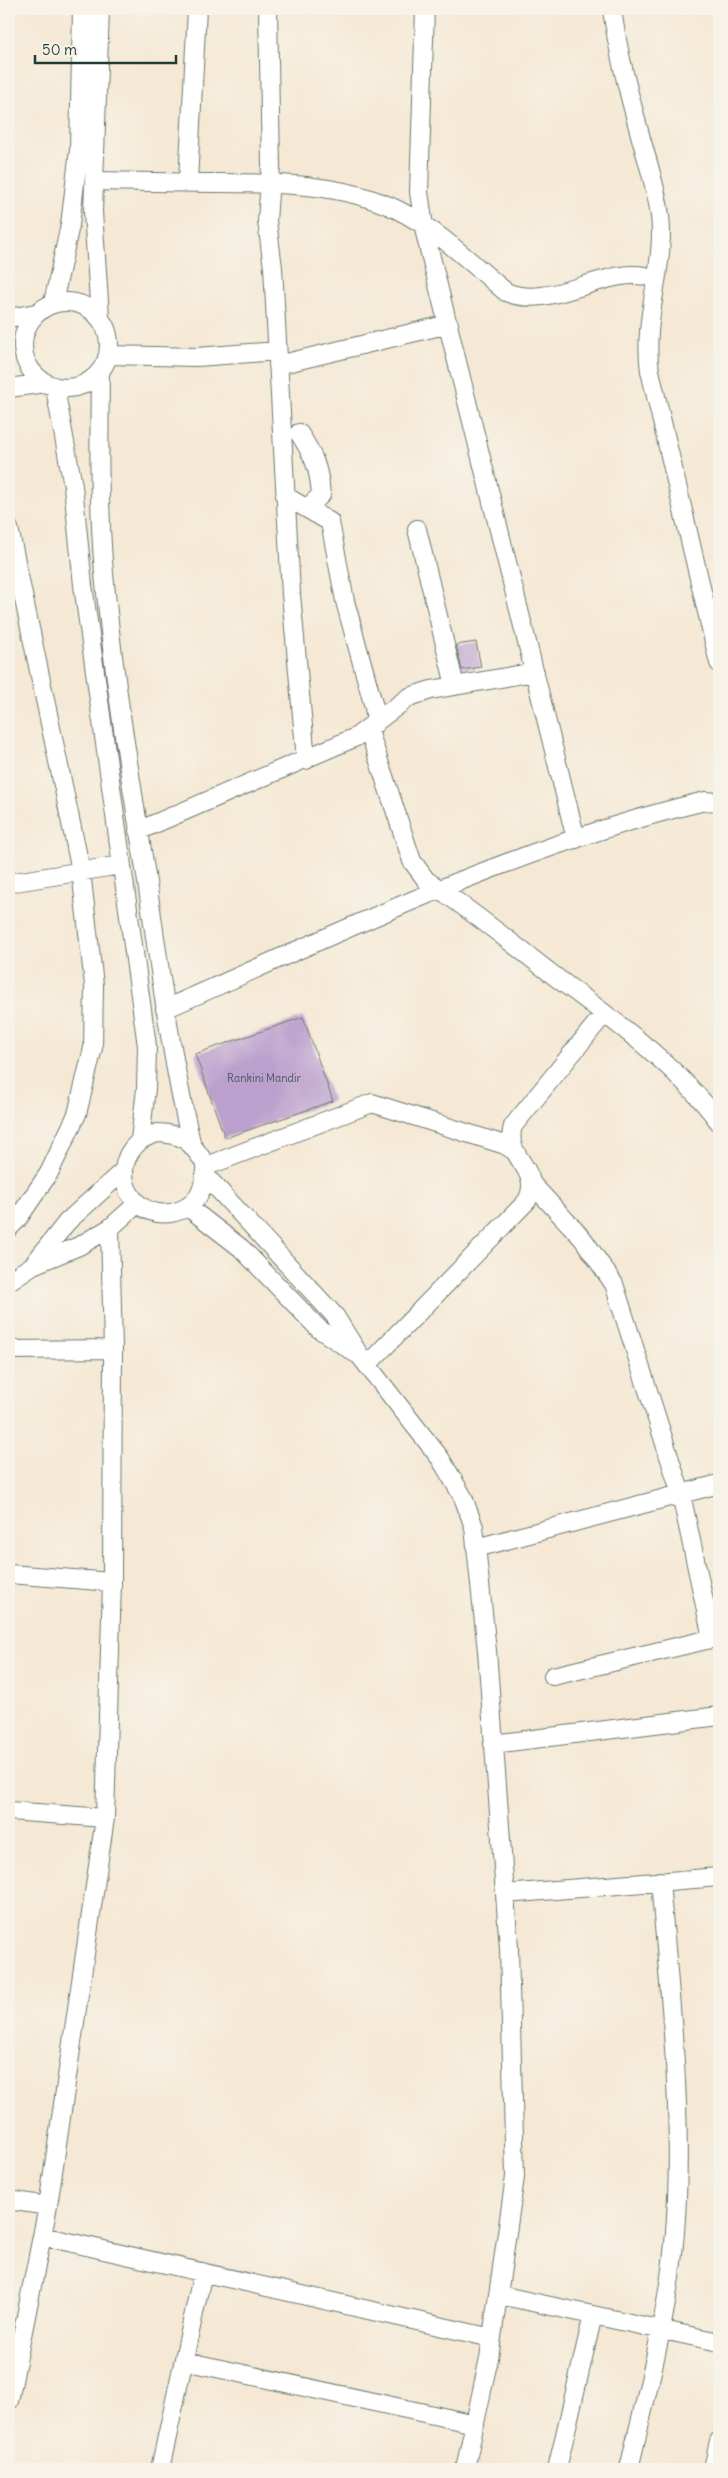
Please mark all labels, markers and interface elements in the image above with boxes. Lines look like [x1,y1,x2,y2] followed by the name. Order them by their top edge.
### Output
[35,32,176,64] scale bar
[42,40,77,59] text: 50 m
[227,1071,302,1085] house number: Rankini Mandir

